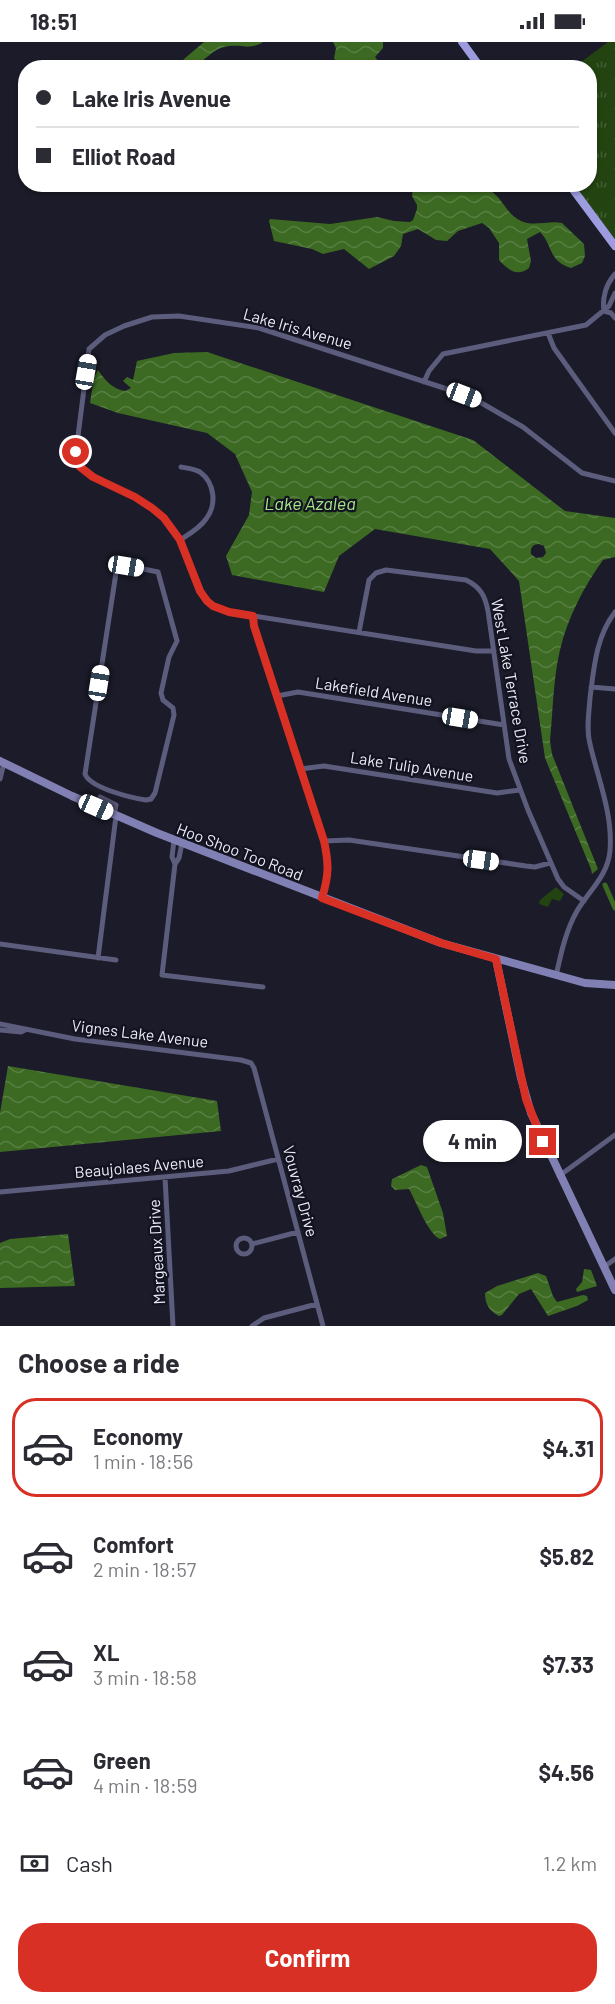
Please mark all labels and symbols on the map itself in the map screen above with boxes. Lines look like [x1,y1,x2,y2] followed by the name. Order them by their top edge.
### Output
[241,303,355,353] street label: Lake Iris Avenue
[74,353,98,391] car
[444,380,484,410] car
[62,438,89,465] route start
[264,492,356,514] water label: Lake Azalea
[107,554,145,578] car
[488,597,536,765] street label: West Lake Terrace Drive
[87,664,111,702] car
[314,672,434,710] street label: Lakefield Avenue
[441,706,479,730] car
[349,747,475,785] street label: Lake Tulip Avenue
[76,791,116,823] car
[174,818,306,884] street label: Hoo Shoo Too Road
[462,849,500,871] car
[71,1015,209,1051] street label: Vignes Lake Avenue
[423,1121,522,1163] callout: 4 min
[529,1128,556,1155] route end
[280,1143,322,1239] street label: Vouvray Drive
[73,1151,205,1181] street label: Beaujolaes Avenue
[144,1199,168,1305] street label: Margeaux Drive

